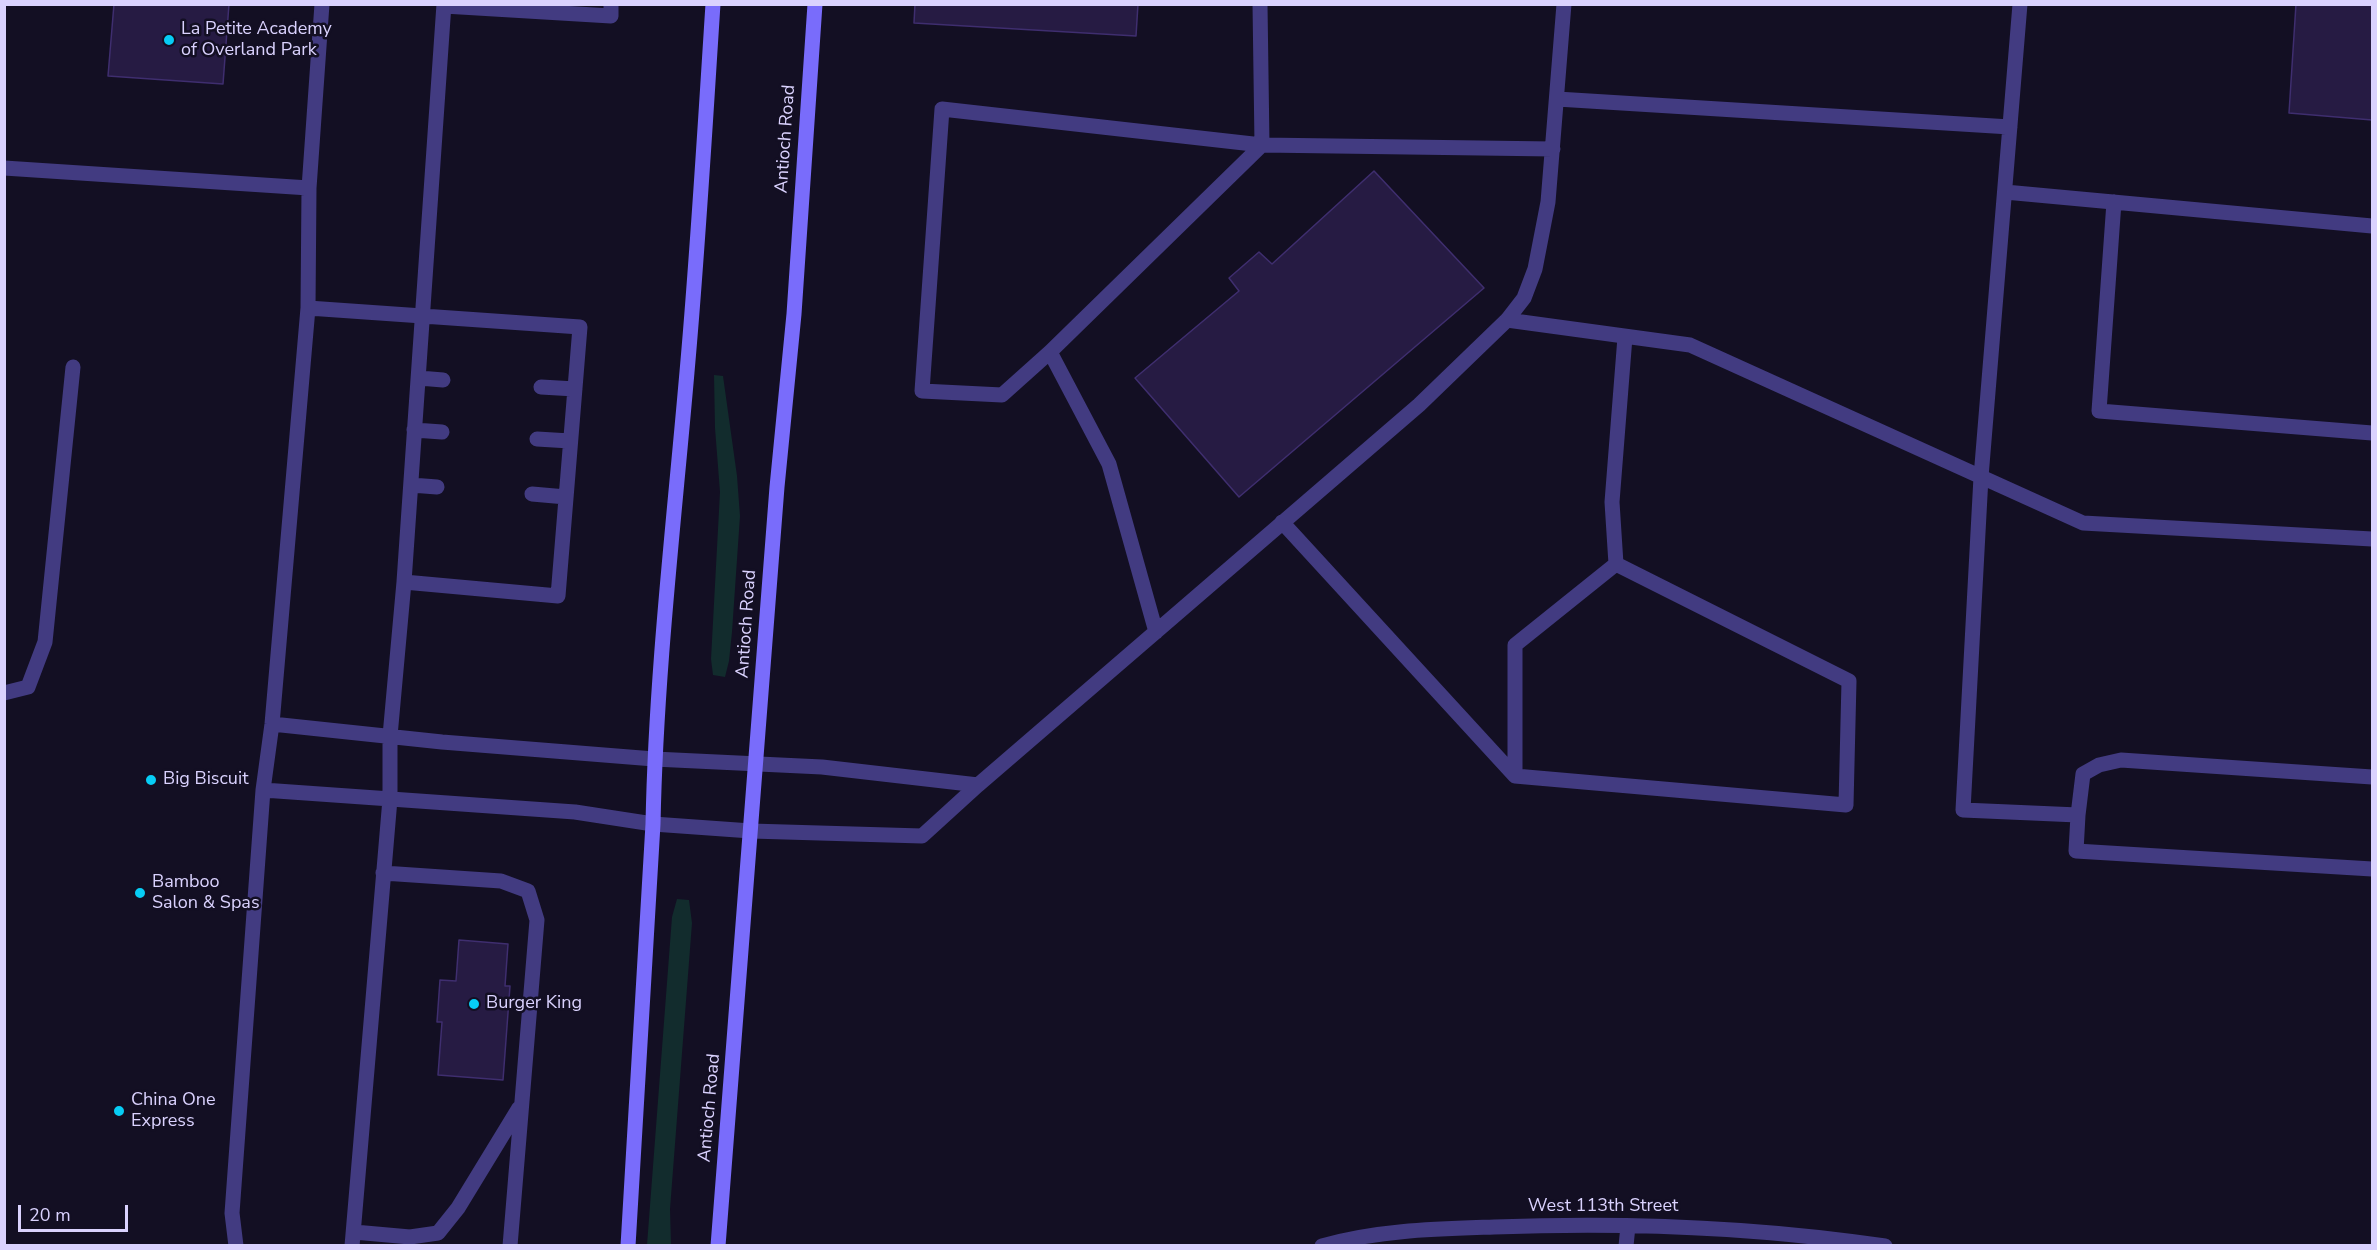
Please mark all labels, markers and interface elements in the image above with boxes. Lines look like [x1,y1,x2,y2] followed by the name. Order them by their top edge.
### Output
[181,19,332,62] place label: La Petite Academy of Overland Park
[162,33,176,47] marker: La Petite Academy of Overland Park
[771,84,801,194] street label: Antioch Road
[732,569,762,679] street label: Antioch Road
[163,769,248,791] place label: Big Biscuit
[144,773,158,787] marker: Big Biscuit
[152,872,260,914] place label: Bamboo Salon & Spas
[133,886,147,900] marker: Bamboo Salon & Spas
[486,993,582,1015] place label: Burger King
[467,997,481,1011] marker: Burger King
[694,1053,726,1163] street label: Antioch Road
[131,1090,216,1132] place label: China One Express
[112,1104,126,1118] marker: China One Express
[21,1193,130,1231] scale bar
[1528,1196,1678,1218] street label: West 113th Street
[29,1203,71,1227] text: 20 m

